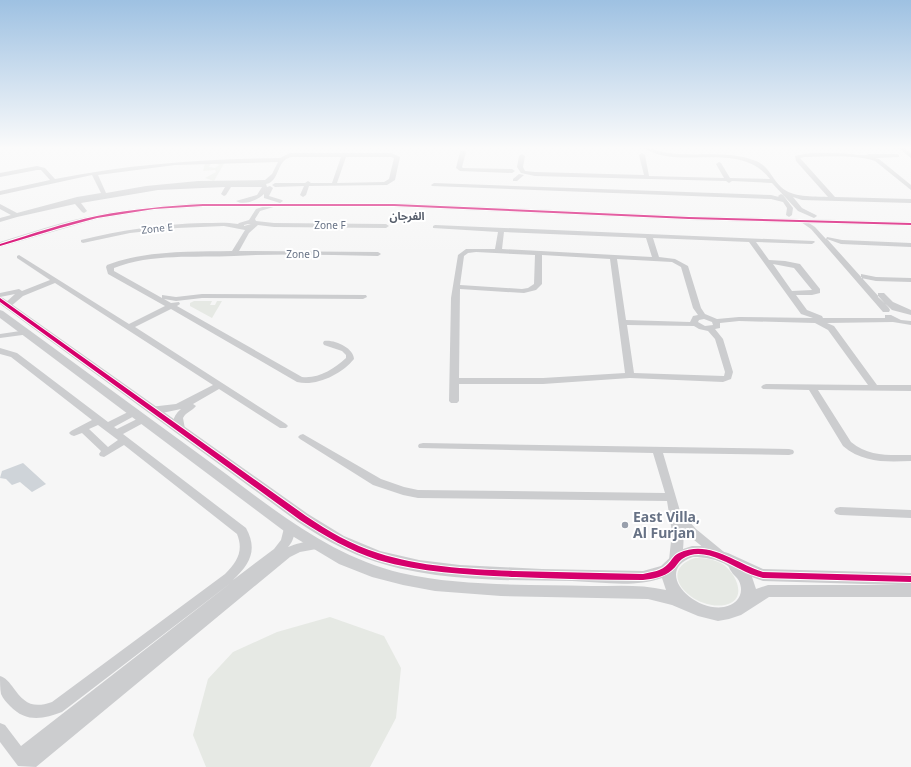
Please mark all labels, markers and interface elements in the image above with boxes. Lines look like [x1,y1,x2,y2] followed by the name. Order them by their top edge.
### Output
[389,208,425,223] district label: الفرجان
[314,218,346,232] street label: Zone F
[140,219,174,237] street label: Zone E
[286,247,320,261] street label: Zone D
[633,507,700,542] place label: East Villa, Al Furjan
[620,520,630,530] marker: East Villa, Al Furjan

